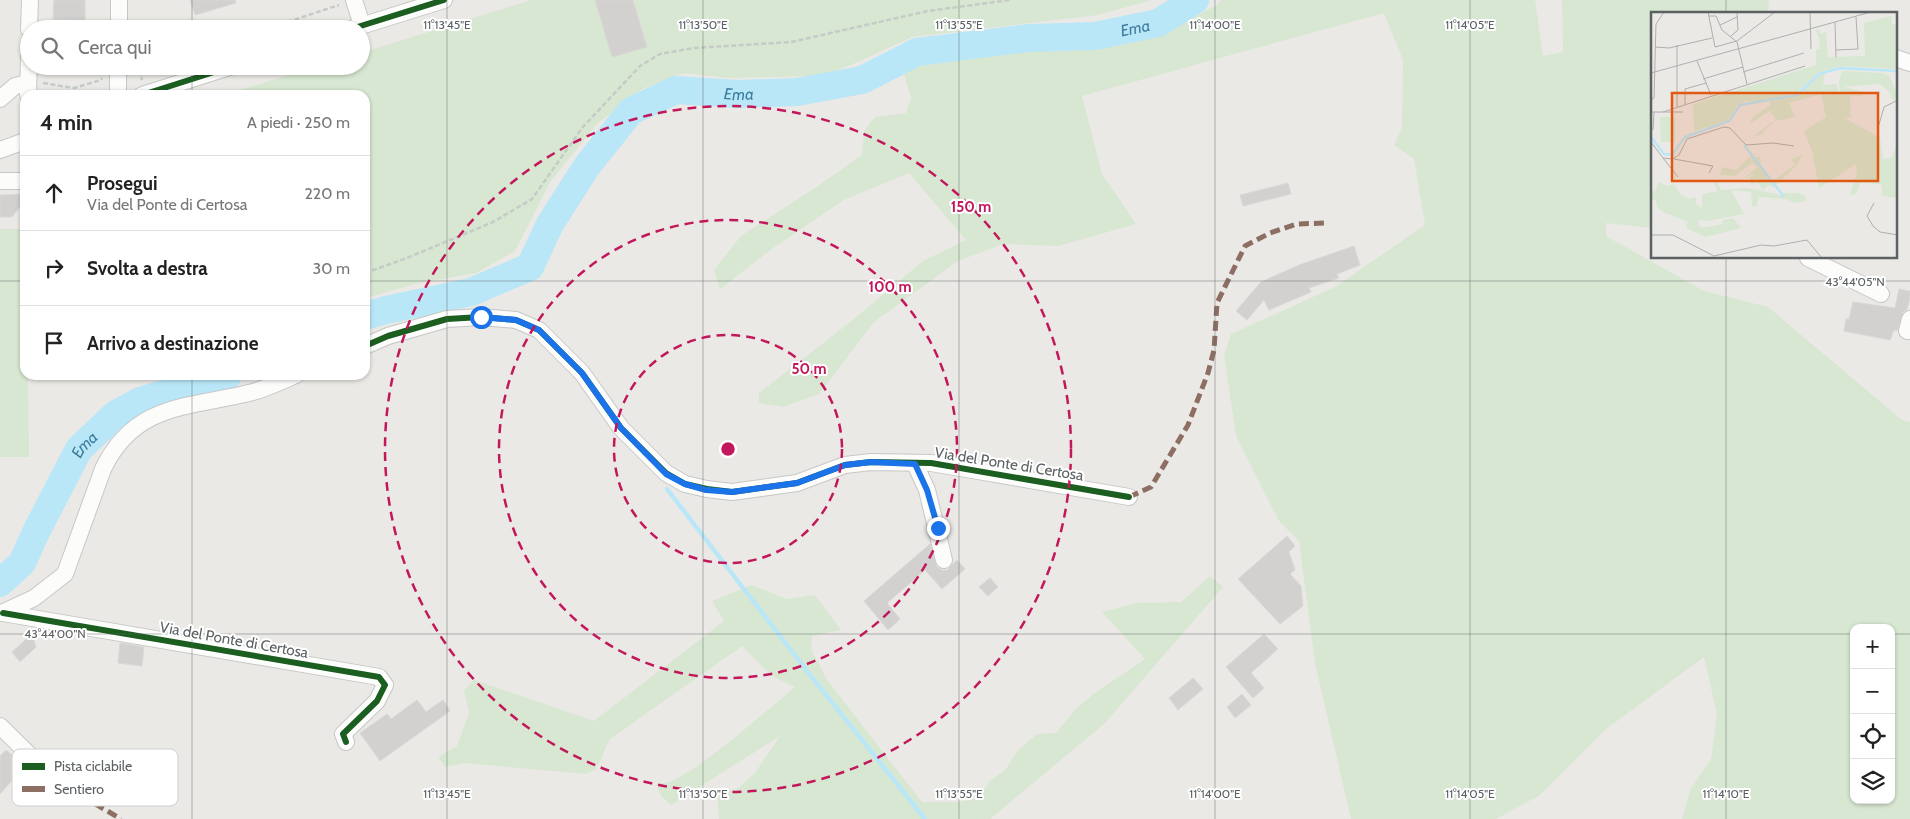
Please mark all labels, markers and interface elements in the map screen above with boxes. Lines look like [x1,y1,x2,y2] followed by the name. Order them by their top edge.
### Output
[1651,12,1898,259] inset map
[1119,15,1152,40] water label: Ema
[423,17,471,32] text: 11°13'45"E
[678,17,728,32] text: 11°13'50"E
[935,17,983,32] text: 11°13'55"E
[1189,17,1241,32] text: 11°14'00"E
[1445,17,1495,32] text: 11°14'05"E
[20,20,370,75] search box
[38,34,66,62] icon: search
[78,36,152,59] text: Cerca qui
[723,84,754,104] water label: Ema
[40,110,93,135] text: 4 min
[247,113,350,132] text: A piedi · 250 m
[87,172,158,195] text: Prosegui
[40,179,68,207] icon: ahead
[304,184,350,203] text: 220 m
[87,195,247,214] text: Via del Ponte di Certosa
[951,198,991,216] text: 150 m
[40,254,68,282] icon: right
[87,257,208,280] text: Svolta a destra
[313,259,350,278] text: 30 m
[1825,274,1885,289] text: 43°44'05"N
[868,278,912,296] text: 100 m
[470,306,493,329] route start
[40,329,68,357] icon: arrive
[87,332,258,355] text: Arrivo a destinazione
[791,360,827,378] text: 50 m
[67,427,101,461] water label: Ema
[719,440,737,458] centre of rings
[933,443,1085,485] street label: Via del Ponte di Certosa
[927,517,950,540] route end
[158,618,310,662] street label: Via del Ponte di Certosa
[1850,624,1895,804] map controls
[1850,624,1895,669] button: +
[24,626,86,641] text: 43°44'00"N
[1850,669,1895,714] button: −
[1850,714,1895,759] button: locate
[12,749,178,806] legend
[54,757,132,775] text: Pista ciclabile
[1850,759,1895,804] button: layers
[54,780,104,798] text: Sentiero
[423,786,471,801] text: 11°13'45"E
[678,786,728,801] text: 11°13'50"E
[935,786,983,801] text: 11°13'55"E
[1189,786,1241,801] text: 11°14'00"E
[1445,786,1495,801] text: 11°14'05"E
[1703,786,1750,801] text: 11°14'10"E

